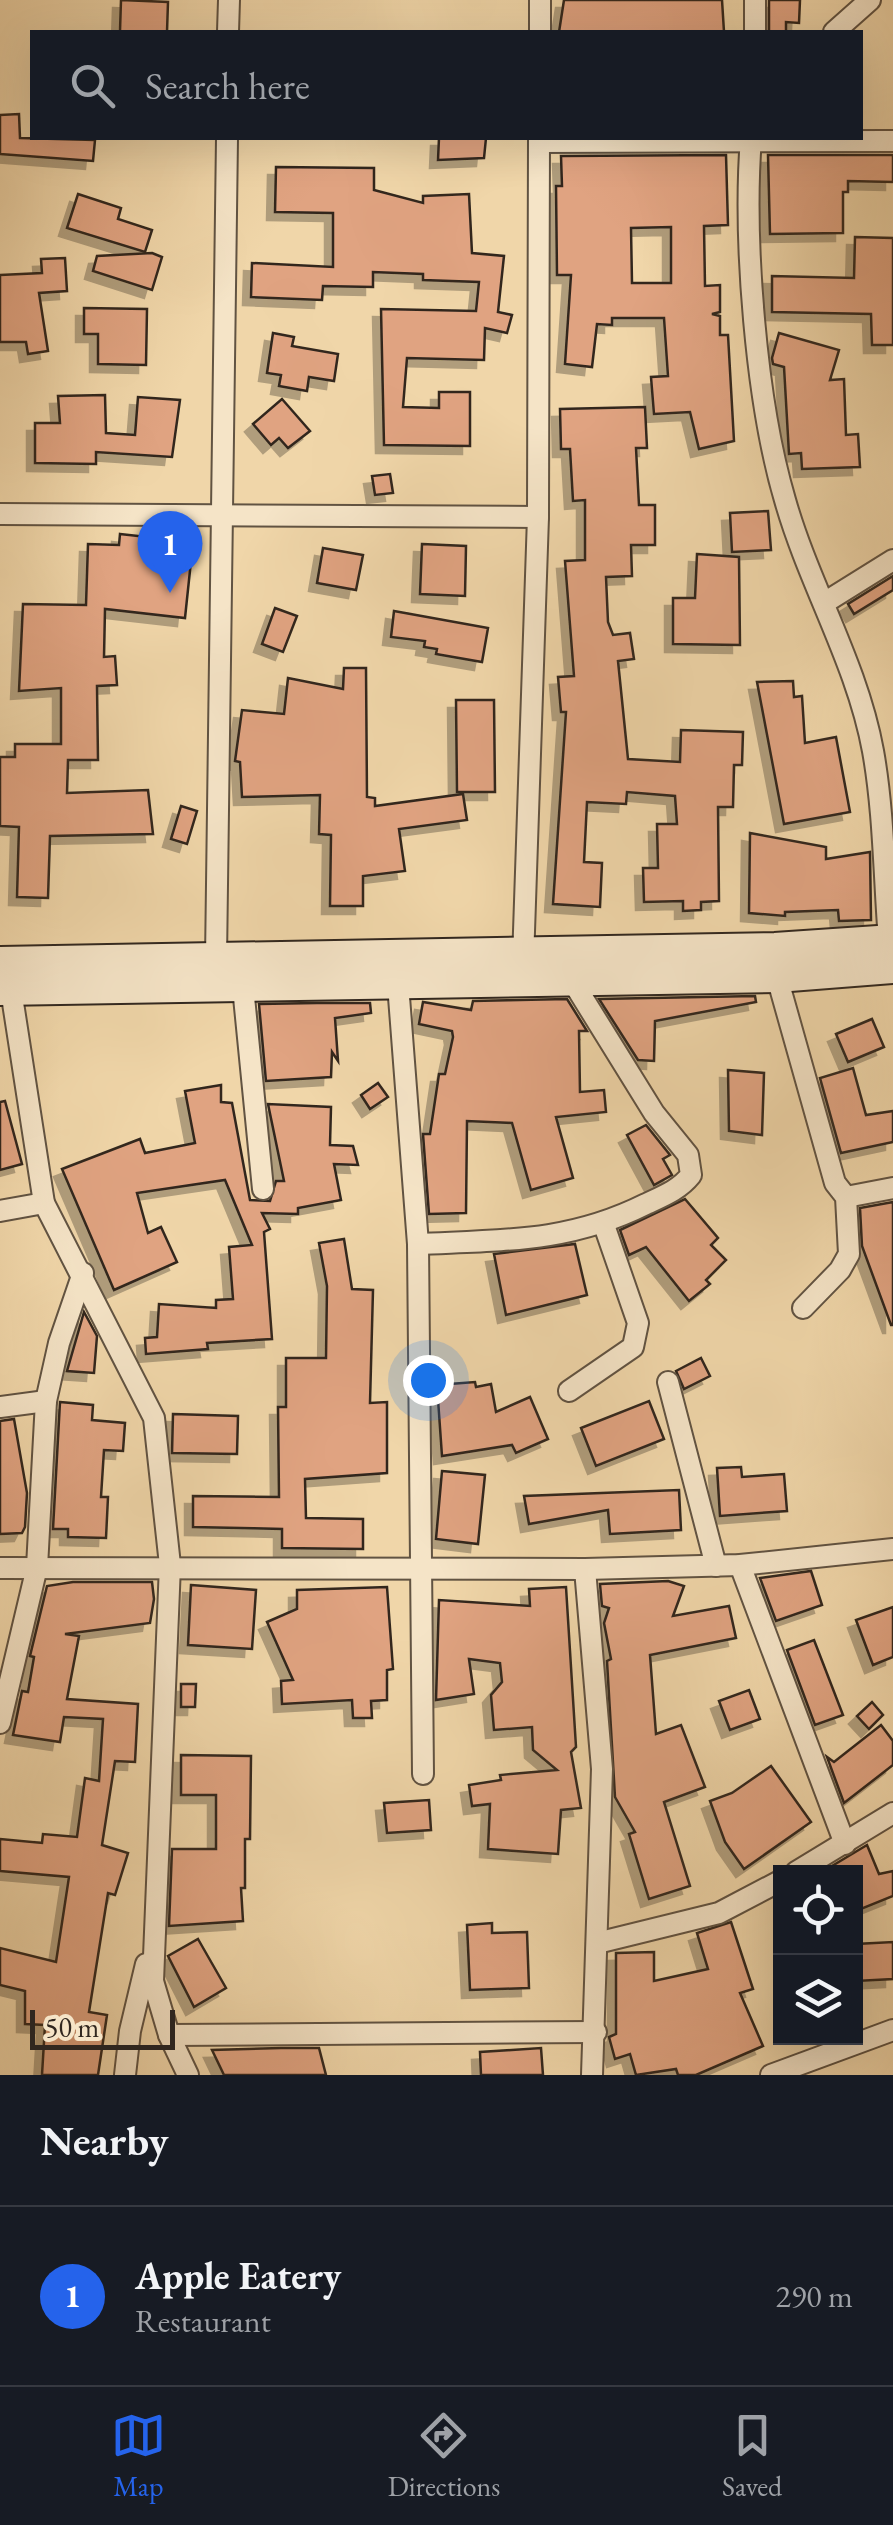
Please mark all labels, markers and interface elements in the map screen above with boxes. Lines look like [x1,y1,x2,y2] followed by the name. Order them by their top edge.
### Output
[30,30,863,140] search box
[65,58,120,113] icon: search
[145,61,310,110] text: Search here
[138,510,202,593] pin: 1
[403,1355,454,1406] your location
[773,1865,863,2045] map controls
[773,1865,863,1955] button: locate
[773,1955,863,2045] button: layers
[30,2005,175,2050] scale bar
[45,2009,99,2045] text: 50 m
[40,2113,169,2168] text: Nearby
[135,2251,341,2300] text: Apple Eatery
[64,2275,81,2317] text: 1
[776,2275,853,2317] text: 290 m
[135,2300,271,2342] text: Restaurant
[111,2408,166,2504] tab: Map
[388,2408,500,2504] tab: Directions
[722,2408,782,2504] tab: Saved

